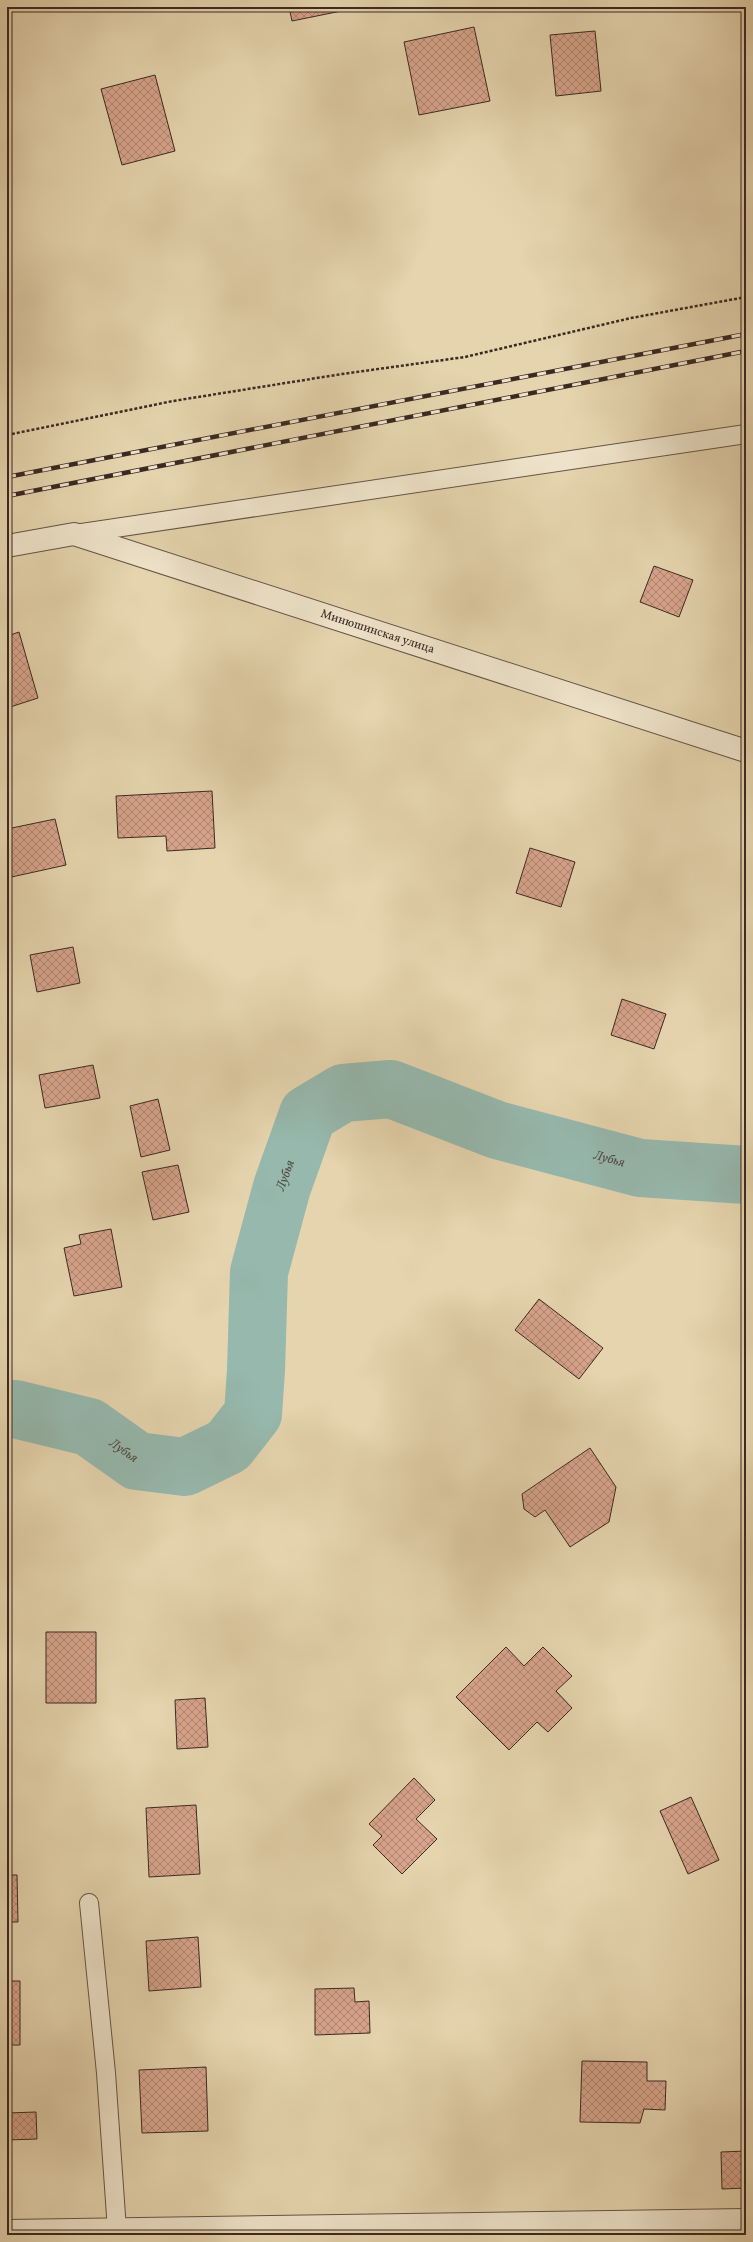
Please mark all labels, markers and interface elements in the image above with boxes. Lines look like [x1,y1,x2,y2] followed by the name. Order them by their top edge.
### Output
[318,606,437,658] street label: Минюшинская улица
[590,1147,627,1173] water label: Лубья
[272,1158,300,1195] water label: Лубья
[104,1434,141,1468] water label: Лубья

